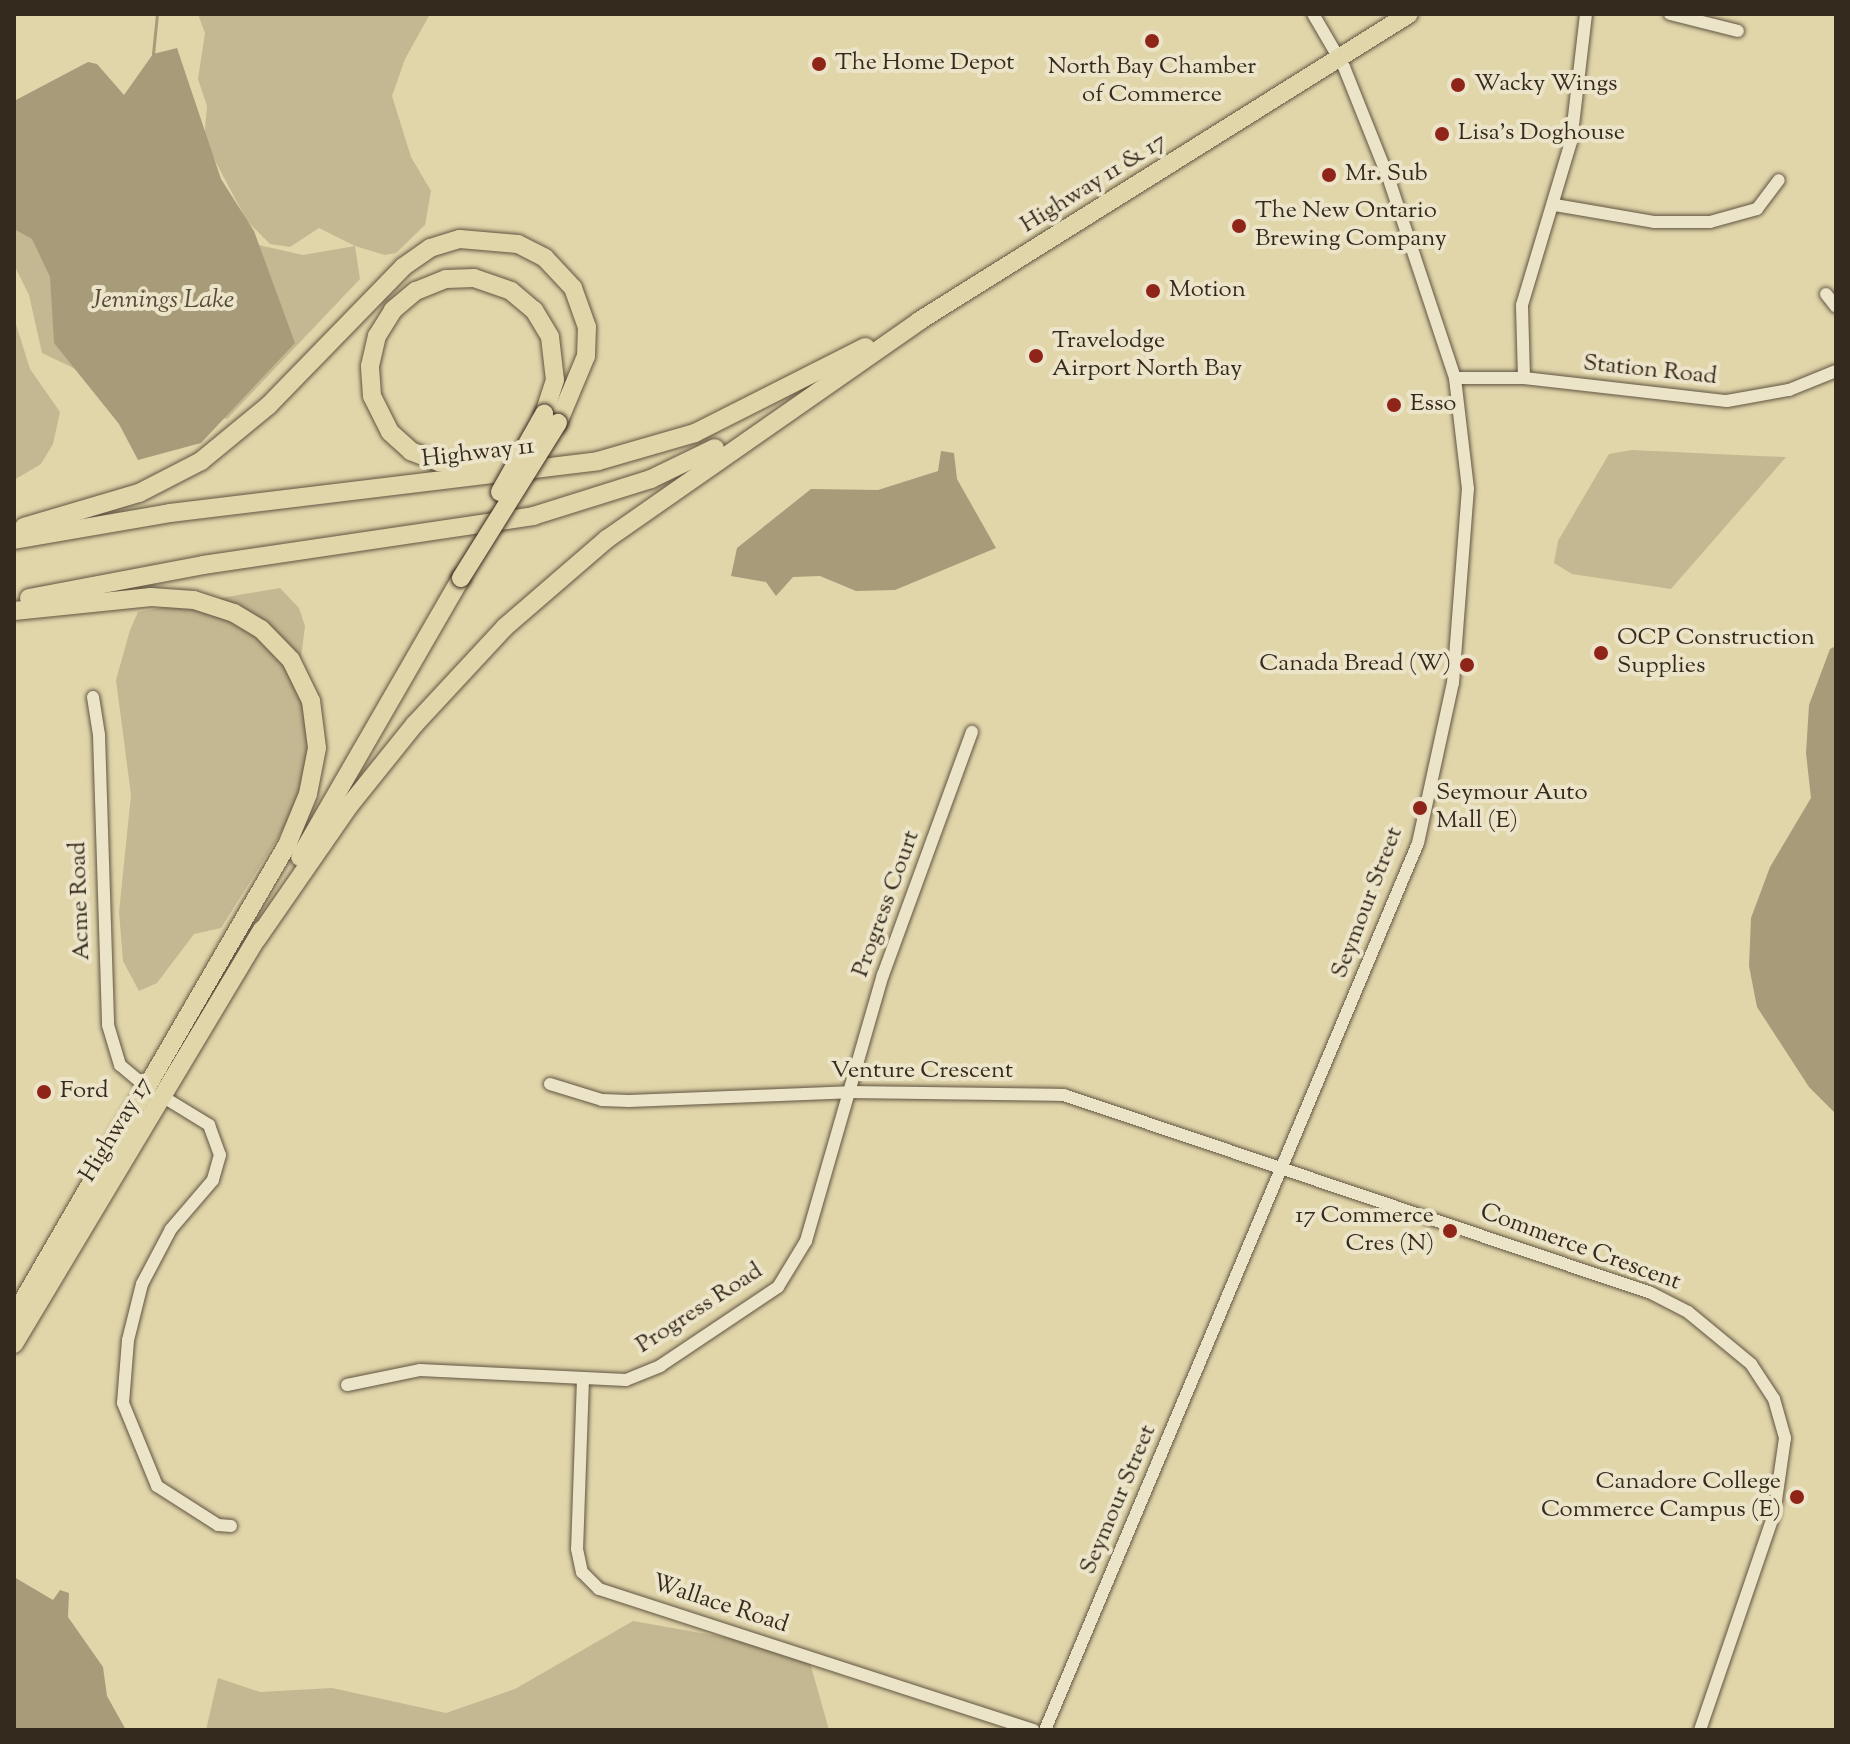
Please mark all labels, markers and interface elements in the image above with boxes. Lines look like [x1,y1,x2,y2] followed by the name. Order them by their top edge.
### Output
[1143,32,1161,50] marker: North Bay Chamber of Commerce
[835,50,1015,78] place label: The Home Depot
[1048,54,1256,110] place label: North Bay Chamber of Commerce
[810,55,828,73] marker: The Home Depot
[1474,71,1618,99] place label: Wacky Wings
[1449,76,1467,94] marker: Wacky Wings
[1458,120,1625,148] place label: Lisa's Doghouse
[1433,125,1451,143] marker: Lisa's Doghouse
[1016,128,1172,240] street label: Highway 11 & 17
[1345,161,1428,189] place label: Mr. Sub
[1320,166,1338,184] marker: Mr. Sub
[1255,198,1447,254] place label: The New Ontario Brewing Company
[1230,217,1248,235] marker: The New Ontario Brewing Company
[1169,277,1246,305] place label: Motion
[1144,282,1162,300] marker: Motion
[92,285,234,317] water label: Jennings Lake
[1052,328,1242,384] place label: Travelodge Airport North Bay
[1027,347,1045,365] marker: Travelodge Airport North Bay
[1582,350,1718,392] street label: Station Road
[1410,391,1456,419] place label: Esso
[1385,396,1403,414] marker: Esso
[420,433,536,475] street label: Highway 11
[1617,625,1815,681] place label: OCP Construction Supplies
[1592,644,1610,662] marker: OCP Construction Supplies
[1259,651,1451,679] place label: Canada Bread (W)
[1458,656,1476,674] marker: Canada Bread (W)
[1436,780,1588,836] place label: Seymour Auto Mall (E)
[1411,799,1429,817] marker: Seymour Auto Mall (E)
[1326,823,1410,983] street label: Seymour Street
[847,827,927,981] street label: Progress Court
[65,841,97,961] street label: Acme Road
[831,1058,1013,1086] street label: Venture Crescent
[74,1072,160,1188] street label: Highway 17
[60,1078,109,1106] place label: Ford
[35,1083,53,1101] marker: Ford
[1476,1198,1684,1298] street label: Commerce Crescent
[1295,1203,1434,1259] place label: 17 Commerce Cres (N)
[1441,1222,1459,1240] marker: 17 Commerce Cres (N)
[631,1257,769,1361] street label: Progress Road
[1075,1421,1163,1579] street label: Seymour Street
[1541,1469,1781,1525] place label: Canadore College Commerce Campus (E)
[1788,1488,1806,1506] marker: Canadore College Commerce Campus (E)
[648,1569,792,1641] street label: Wallace Road

